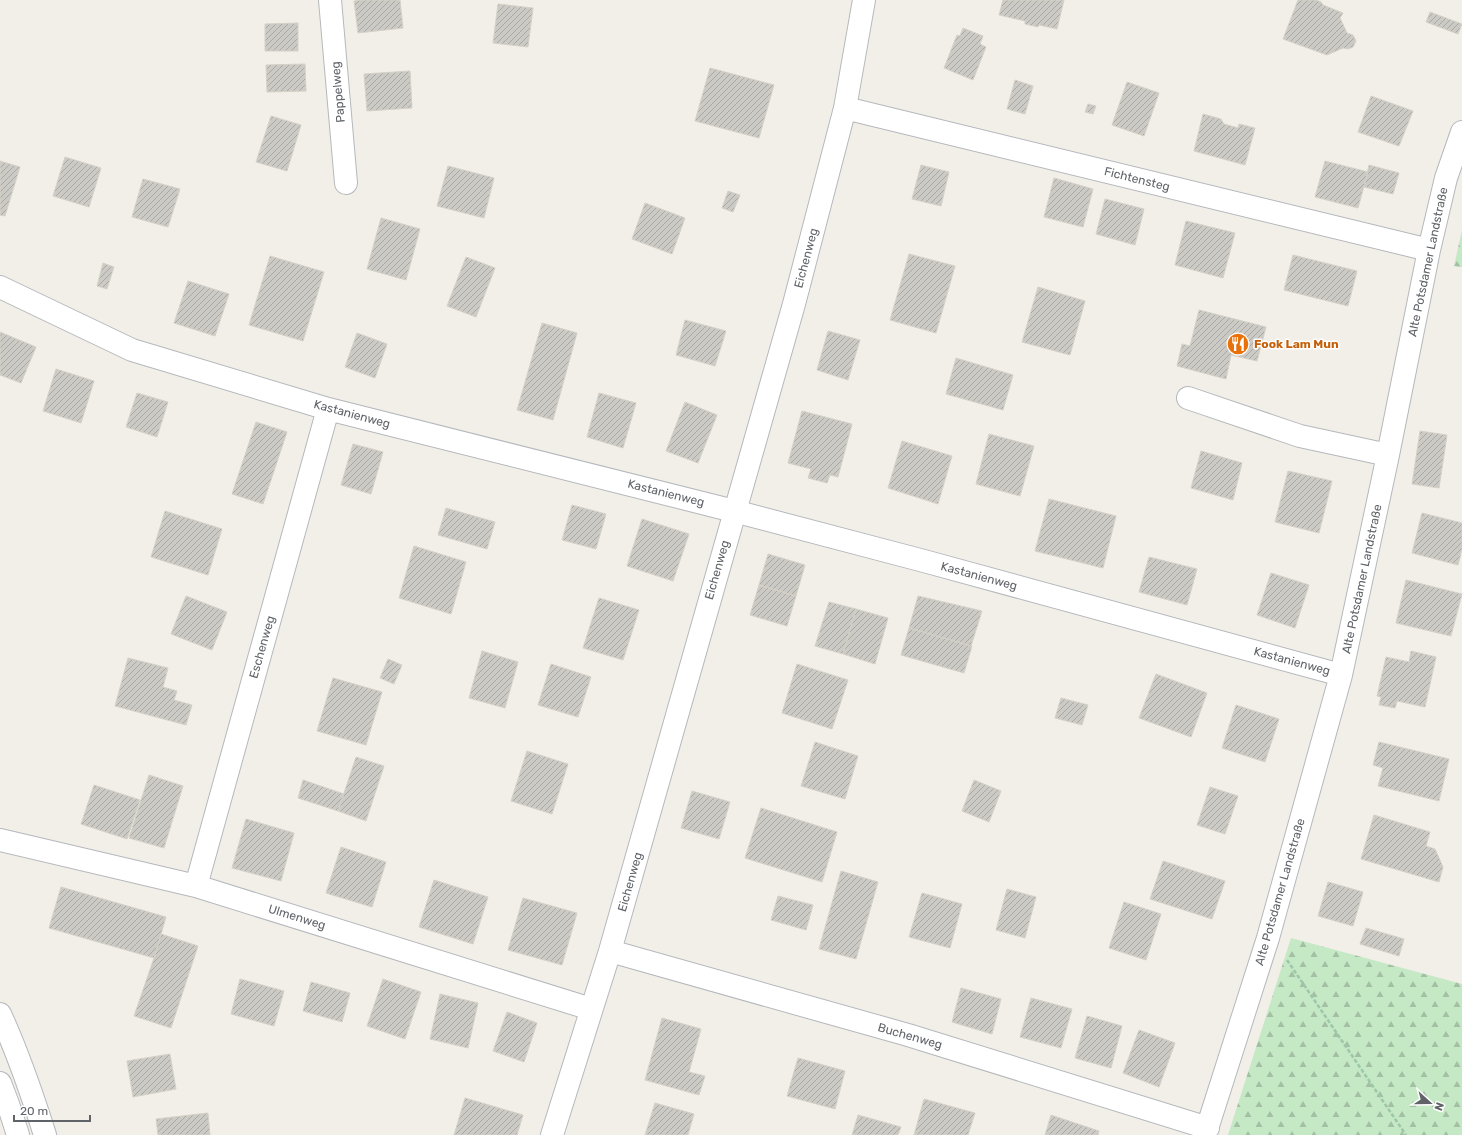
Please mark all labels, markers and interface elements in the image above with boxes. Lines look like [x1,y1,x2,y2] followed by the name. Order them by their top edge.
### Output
[328,61,348,123] street label: Pappelweg
[1103,164,1171,194] street label: Fichtensteg
[1405,186,1451,338] street label: Alte Potsdamer Landstraße
[791,227,821,289] street label: Eichenweg
[1225,331,1251,357] restaurant icon: Fook Lam Mun
[1254,337,1339,351] place label: Fook Lam Mun
[312,397,392,431] street label: Kastanienweg
[626,477,706,509] street label: Kastanienweg
[1339,503,1385,655] street label: Alte Potsdamer Landstraße
[702,539,732,601] street label: Eichenweg
[939,559,1019,593] street label: Kastanienweg
[246,614,278,680] street label: Eschenweg
[1252,644,1332,678] street label: Kastanienweg
[1252,817,1308,967] street label: Alte Potsdamer Landstraße
[615,851,645,913] street label: Eichenweg
[267,902,327,932] street label: Ulmenweg
[876,1020,944,1052] street label: Buchenweg
[1410,1083,1450,1123] north arrow
[14,1097,90,1123] scale bar
[1431,1100,1446,1113] text: N
[20,1104,48,1118] text: 20 m

